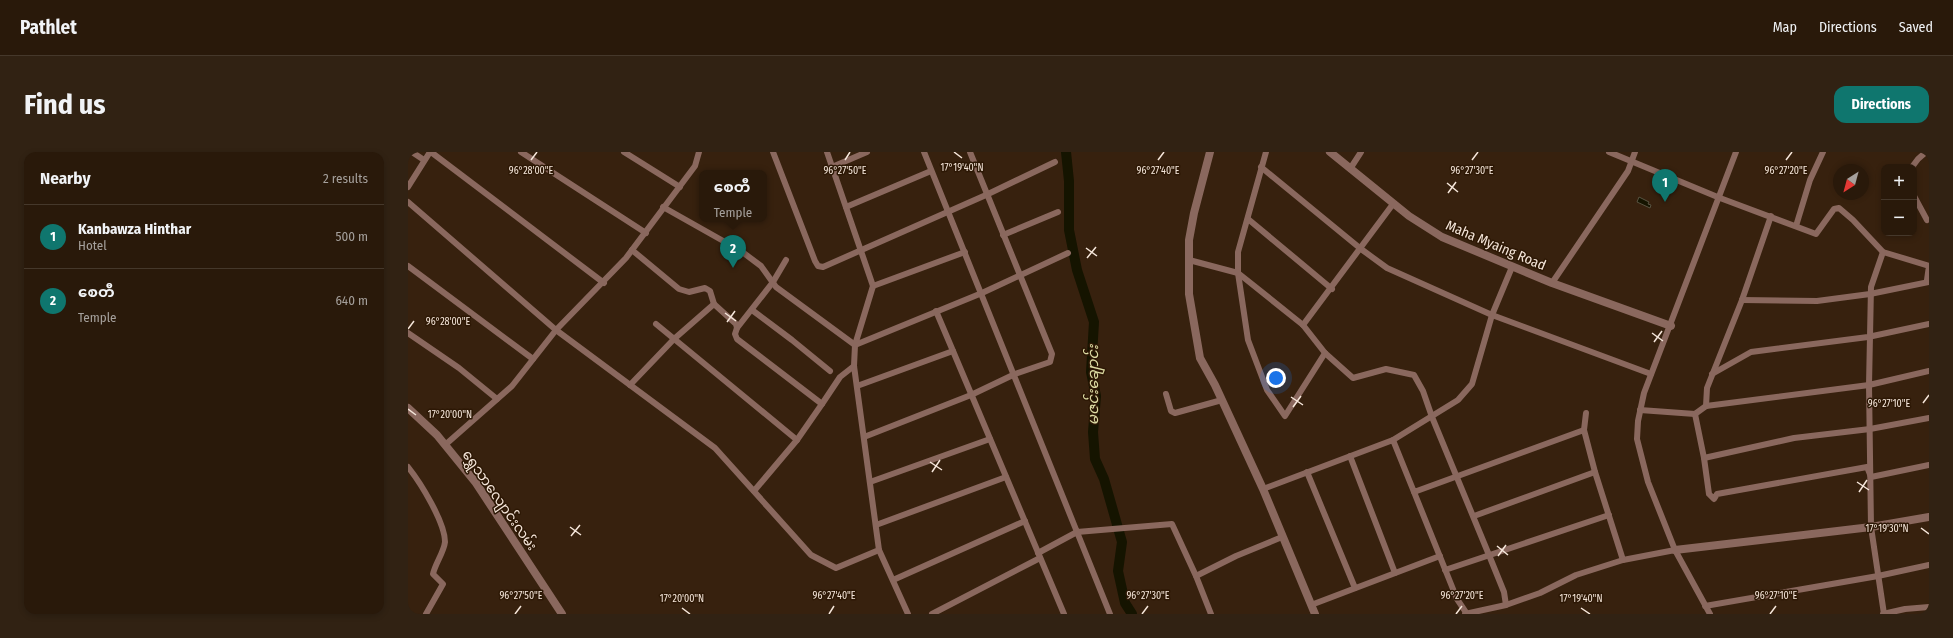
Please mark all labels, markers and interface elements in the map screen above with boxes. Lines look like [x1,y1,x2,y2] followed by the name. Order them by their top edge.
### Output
[20,16,77,39] text: Pathlet
[1773,19,1797,36] text: Map
[1819,19,1877,36] text: Directions
[1899,19,1933,36] text: Saved
[1834,86,1929,123] button: Directions
[24,88,106,121] text: Find us
[941,162,983,174] text: 17°19'40"N
[1833,164,1869,200] north arrow
[1881,164,1917,236] map controls
[1881,164,1917,200] button: +
[509,165,553,177] text: 96°28'00"E
[823,165,867,177] text: 96°27'50"E
[1137,165,1180,177] text: 96°27'40"E
[1451,165,1494,177] text: 96°27'30"E
[1765,165,1808,177] text: 96°27'20"E
[40,168,91,189] text: Nearby
[1652,169,1678,202] pin: 1
[699,170,767,222] popup
[323,171,368,186] text: 2 results
[714,178,750,196] text: စေတီ
[1881,200,1917,236] button: −
[714,205,752,220] text: Temple
[1443,217,1548,274] street label: Maha Myaing Road
[78,220,191,238] text: Kanbawza Hinthar
[50,229,56,244] text: 1
[335,229,368,244] text: 500 m
[720,235,746,268] pin: 2
[78,238,107,253] text: Hotel
[78,283,115,301] text: စေတီ
[50,293,56,308] text: 2
[335,293,368,308] text: 640 m
[78,310,116,325] text: Temple
[426,316,470,328] text: 96°28'00"E
[1082,344,1105,425] water label: မဇင်းချောင်း
[1266,368,1286,388] your location
[1868,398,1911,410] text: 96°27'10"E
[428,409,472,421] text: 17°20'00"N
[456,446,542,556] street label: ရွှေသာလျောင်းလမ်း
[1866,523,1909,535] text: 17°19'30"N
[499,590,543,602] text: 96°27'50"E
[813,590,856,602] text: 96°27'40"E
[1127,590,1170,602] text: 96°27'30"E
[1441,590,1484,602] text: 96°27'20"E
[1755,590,1798,602] text: 96°27'10"E
[660,593,704,605] text: 17°20'00"N
[1560,593,1602,605] text: 17°19'40"N

